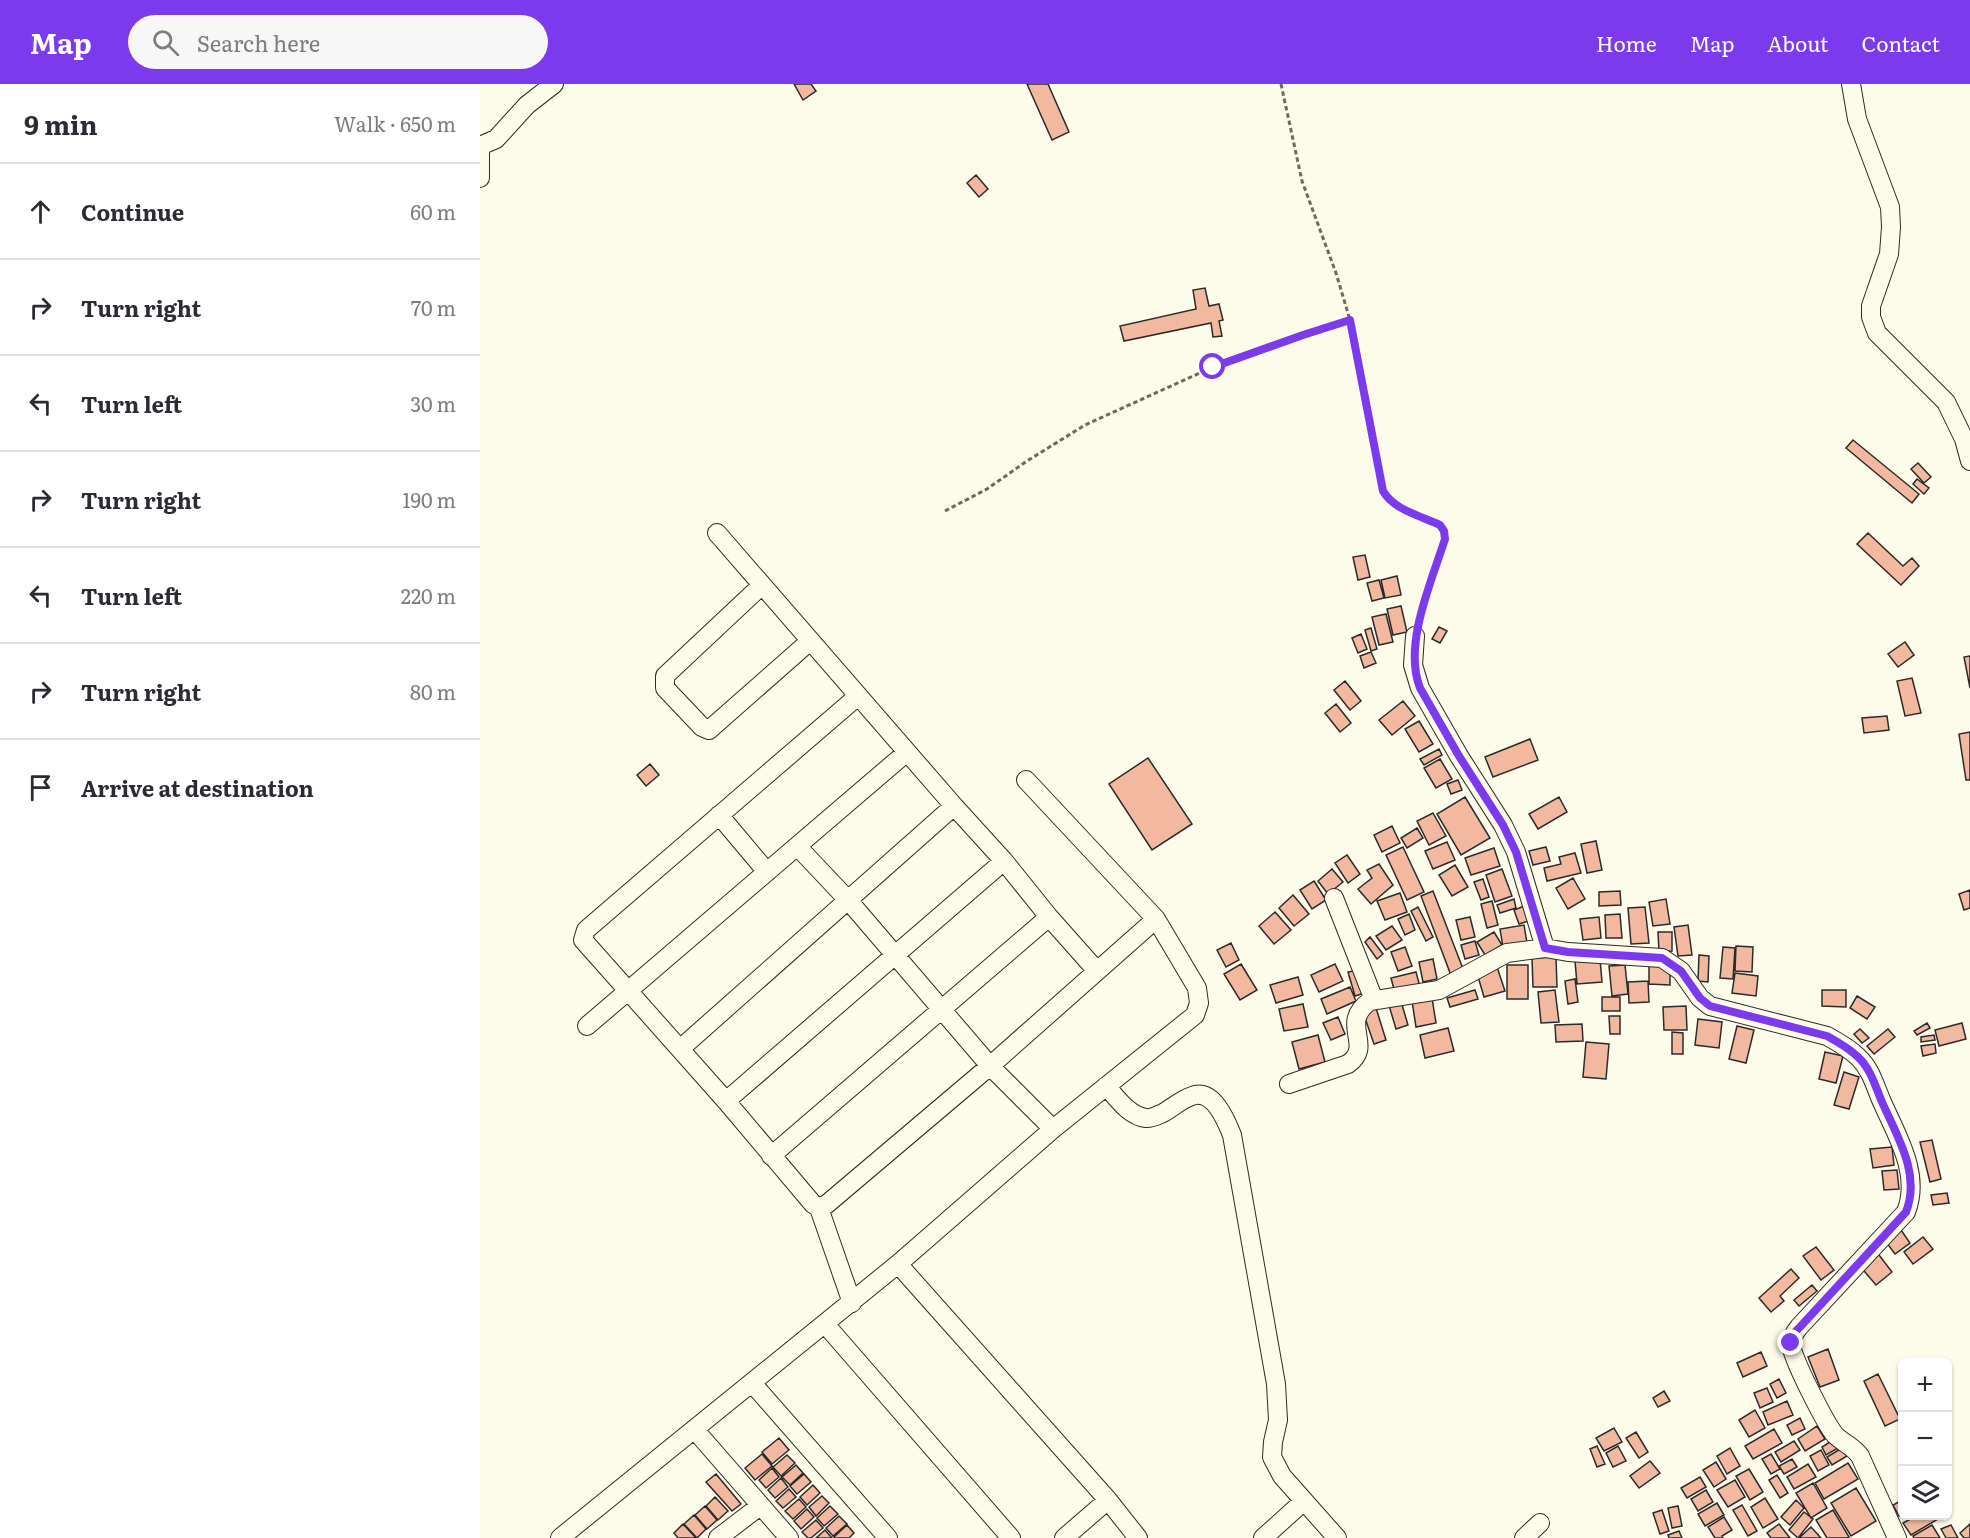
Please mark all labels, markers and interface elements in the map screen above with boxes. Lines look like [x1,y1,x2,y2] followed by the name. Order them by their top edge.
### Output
[128,15,548,69] search box
[30,21,92,63] text: Map
[149,26,182,59] icon: search
[197,26,320,59] text: Search here
[1596,27,1657,58] text: Home
[1690,27,1734,58] text: Map
[1767,27,1829,58] text: About
[1862,27,1940,58] text: Contact
[24,104,98,143] text: 9 min
[334,108,456,138] text: Walk · 650 m
[24,195,57,228] icon: ahead
[81,195,184,228] text: Continue
[410,196,456,226] text: 60 m
[24,291,57,324] icon: right
[81,291,201,324] text: Turn right
[411,292,456,322] text: 70 m
[1199,353,1225,379] route start
[24,387,57,420] icon: left
[81,387,182,420] text: Turn left
[410,388,456,418] text: 30 m
[24,483,57,516] icon: right
[81,483,201,516] text: Turn right
[402,484,456,514] text: 190 m
[24,579,57,612] icon: left
[81,579,182,612] text: Turn left
[401,580,456,610] text: 220 m
[24,675,57,708] icon: right
[81,675,201,708] text: Turn right
[410,676,456,706] text: 80 m
[24,771,57,804] icon: arrive
[81,771,314,804] text: Arrive at destination
[1777,1329,1803,1355] route end
[1898,1358,1952,1520] map controls
[1898,1358,1952,1412] button: +
[1898,1412,1952,1466] button: −
[1898,1466,1952,1520] button: layers

